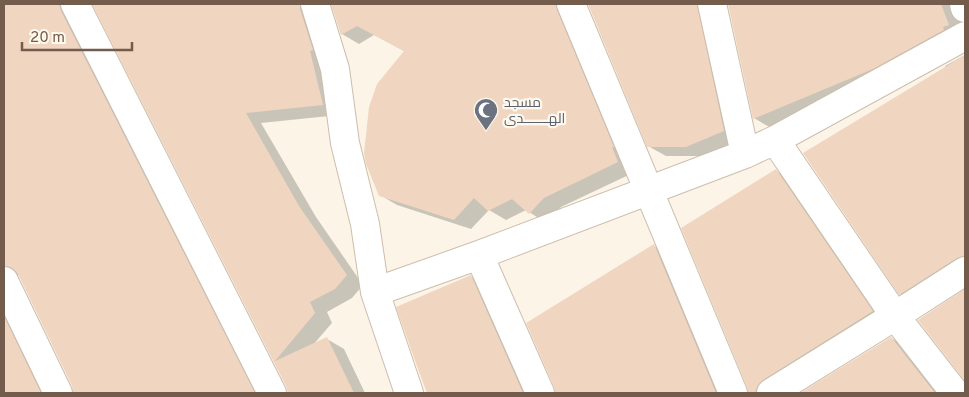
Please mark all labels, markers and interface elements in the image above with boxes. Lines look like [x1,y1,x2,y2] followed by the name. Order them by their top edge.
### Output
[22,20,132,52] scale bar
[30,29,65,48] text: 20 m
[504,95,565,128] place label: مسجد الهـــــــدى
[473,97,499,131] mosque icon: مسجد الهـــــــدى

